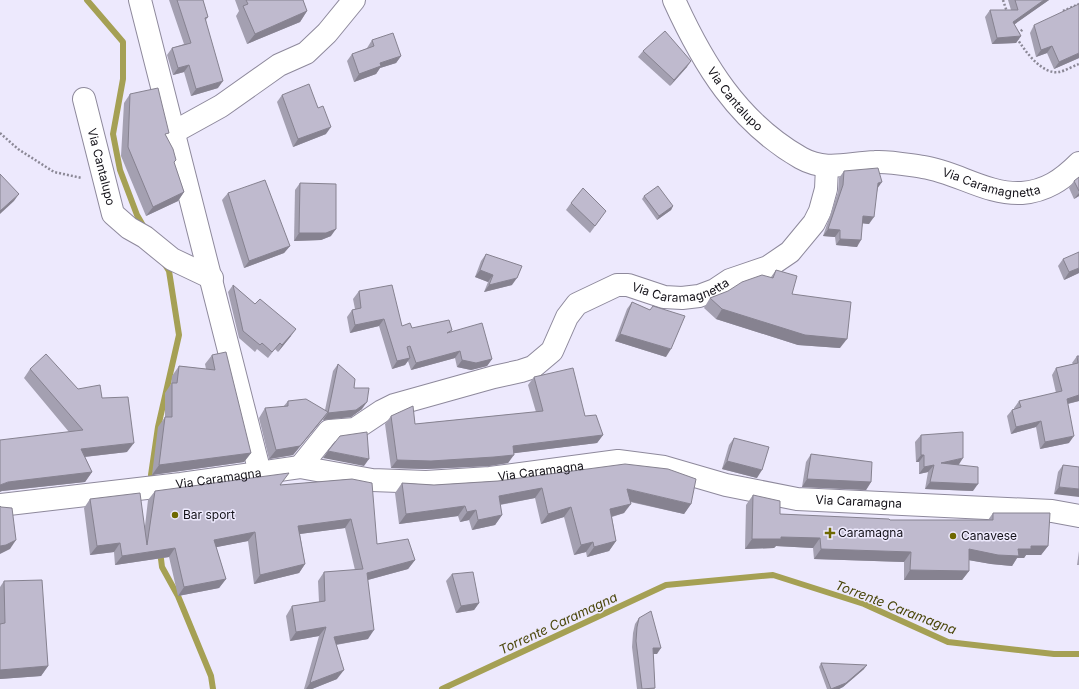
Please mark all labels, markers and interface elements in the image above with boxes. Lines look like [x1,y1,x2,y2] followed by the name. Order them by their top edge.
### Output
[704,64,766,134] street label: Via Cantalupo
[85,127,119,207] street label: Via Cantalupo
[940,164,1042,200] street label: Via Caramagnetta
[630,275,732,305] street label: Via Caramagnetta
[497,458,585,484] street label: Via Caramagna
[175,465,262,492] street label: Via Caramagna
[815,492,902,511] street label: Via Caramagna
[183,507,235,522] place label: Bar sport
[170,510,180,520] marker: Bar sport
[838,525,903,540] place label: Caramagna
[825,528,835,538] marker: Caramagna
[961,528,1017,543] place label: Canavese
[948,531,958,541] marker: Canavese
[833,576,959,638] water label: Torrente Caramagna
[496,589,620,657] water label: Torrente Caramagna

